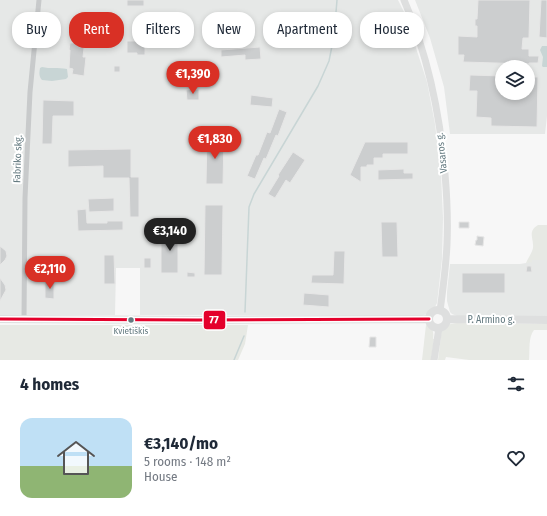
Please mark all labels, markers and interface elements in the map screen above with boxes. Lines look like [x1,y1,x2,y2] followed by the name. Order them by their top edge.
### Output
[12,12,61,48] chip: Buy
[69,12,124,48] chip: Rent
[132,12,194,48] chip: Filters
[202,12,255,48] chip: New
[263,12,352,48] chip: Apartment
[360,12,424,48] chip: House
[495,60,535,100] map controls
[495,60,535,100] button: layers
[160,61,226,95] pin: €1,390
[175,66,211,81] text: €1,390
[182,126,248,160] pin: €1,830
[197,131,233,146] text: €1,830
[434,132,450,174] street label: Vasaros g.
[11,135,25,183] street label: Fabriko skg.
[137,218,203,252] pin: €3,140
[153,223,187,238] text: €3,140
[17,256,83,290] pin: €2,110
[34,261,66,276] text: €2,110
[203,310,226,330] line badge: 77
[209,314,219,327] text: 77
[467,314,515,326] street label: P. Armino g.
[126,315,136,325] marker: Kvietiškis
[114,326,149,336] place label: Kvietiškis
[505,373,527,395] icon: filters
[20,374,79,395] text: 4 homes
[144,433,218,454] text: €3,140/mo
[52,434,100,482] icon: home
[505,447,527,469] icon: heart
[144,454,231,469] text: 5 rooms · 148 m²
[144,469,178,484] text: House

